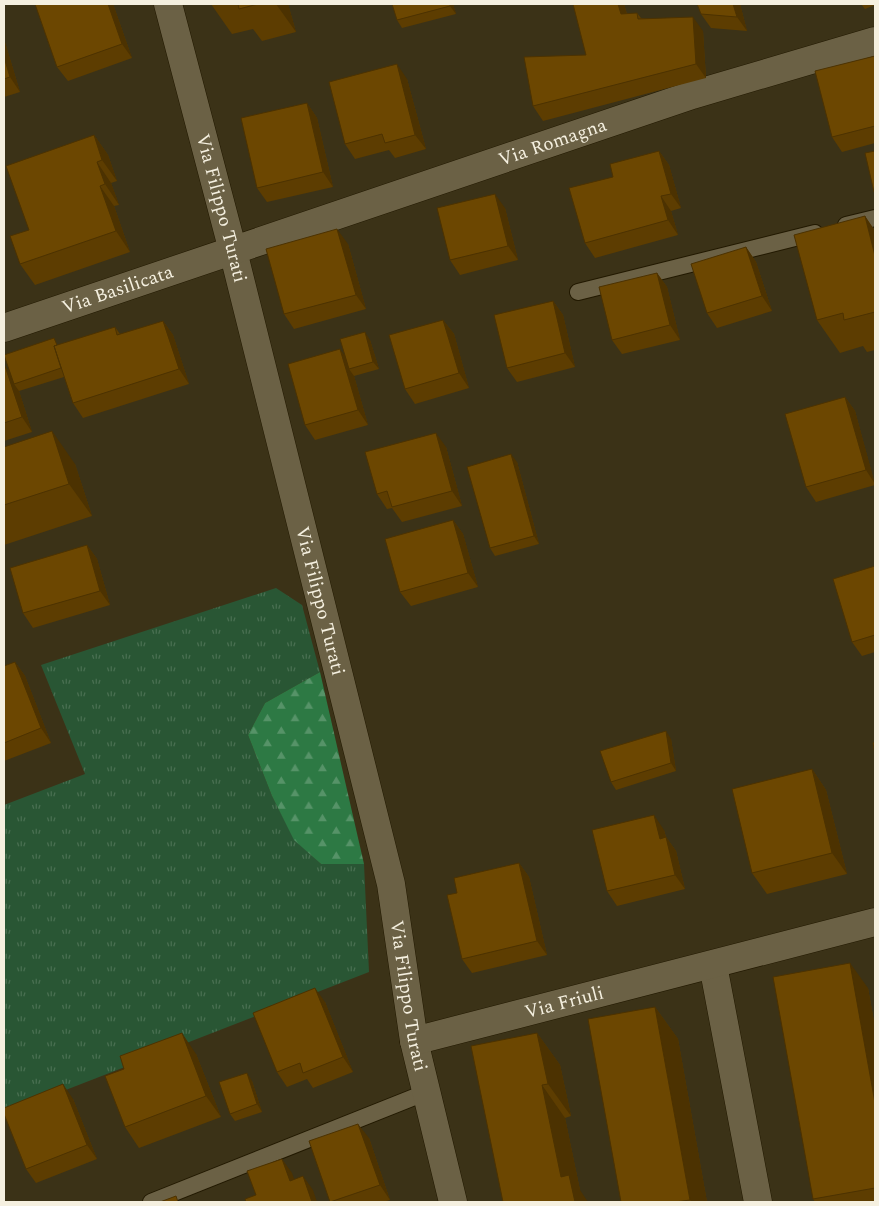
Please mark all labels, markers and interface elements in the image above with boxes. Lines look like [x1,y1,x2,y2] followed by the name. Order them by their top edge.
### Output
[494,110,611,174] street label: Via Romagna
[188,130,255,286] street label: Via Filippo Turati
[58,257,178,322] street label: Via Basilicata
[288,523,353,678] street label: Via Filippo Turati
[382,918,435,1074] street label: Via Filippo Turati
[521,978,607,1026] street label: Via Friuli

